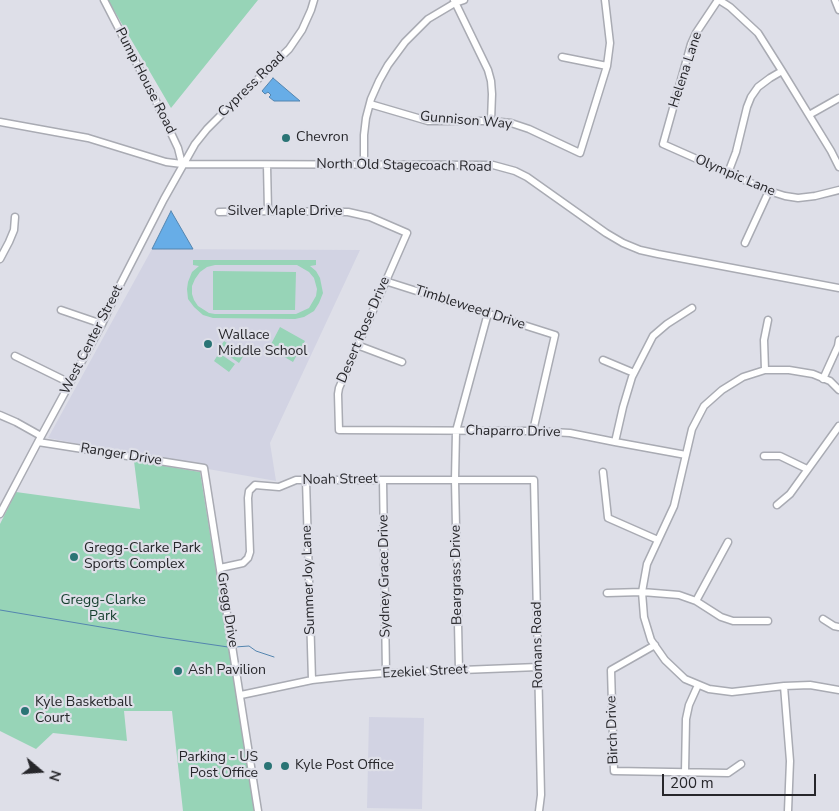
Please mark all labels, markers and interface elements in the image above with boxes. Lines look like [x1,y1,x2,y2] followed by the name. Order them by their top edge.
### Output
[111,25,179,137] street label: Pump House Road
[666,30,706,110] street label: Helena Lane
[215,49,289,121] street label: Cypress Road
[419,109,513,133] street label: Gunnison Way
[296,130,349,146] place label: Chevron
[280,132,292,144] marker: Chevron
[692,152,778,200] street label: Olympic Lane
[316,156,492,176] street label: North Old Stagecoach Road
[228,204,342,220] street label: Silver Maple Drive
[334,274,394,386] street label: Desert Rose Drive
[57,282,127,398] street label: West Center Street
[413,282,527,334] street label: Timbleweed Drive
[218,328,307,361] place label: Wallace Middle School
[202,338,214,350] marker: Wallace Middle School
[465,423,561,441] street label: Chaparro Drive
[79,440,163,470] street label: Ranger Drive
[302,471,378,489] street label: Noah Street
[376,514,394,638] street label: Sydney Grace Drive
[299,525,319,635] street label: Summer Joy Lane
[448,525,466,625] street label: Beargrass Drive
[84,541,201,574] place label: Gregg-Clarke Park Sports Complex
[68,551,80,563] marker: Gregg-Clarke Park Sports Complex
[213,571,241,649] street label: Gregg Drive
[60,593,146,626] park label: Gregg-Clarke Park
[529,601,547,689] street label: Romans Road
[382,661,468,683] street label: Ezekiel Street
[188,663,266,679] place label: Ash Pavilion
[172,665,184,677] marker: Ash Pavilion
[35,695,132,728] place label: Kyle Basketball Court
[603,695,623,765] street label: Birch Drive
[19,705,31,717] marker: Kyle Basketball Court
[15,746,65,796] north arrow
[179,750,258,782] place label: Parking - US Post Office
[295,758,394,774] place label: Kyle Post Office
[262,760,274,772] marker: Parking - US Post Office
[279,760,291,772] marker: Kyle Post Office
[664,764,818,796] scale bar
[44,768,65,784] text: N
[670,773,714,793] text: 200 m

